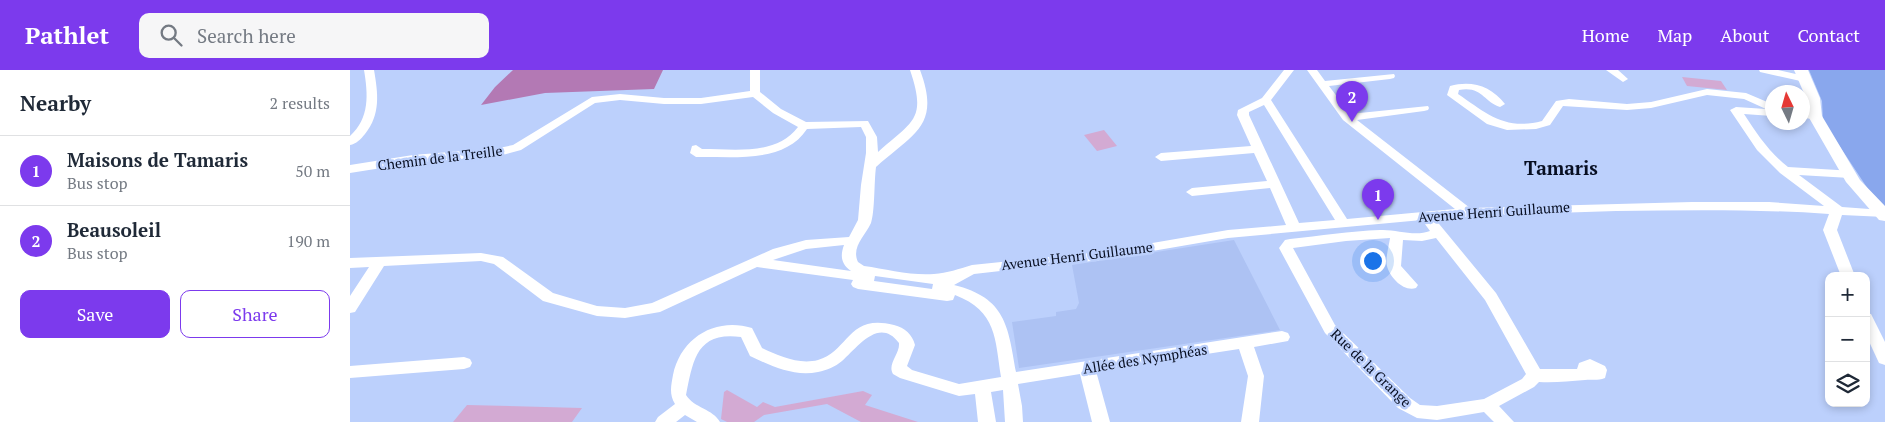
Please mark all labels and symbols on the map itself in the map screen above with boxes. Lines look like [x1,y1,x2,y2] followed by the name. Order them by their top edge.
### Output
[1336,81,1368,122] pin: 2
[1765,85,1810,130] north arrow
[376,140,503,175] street label: Chemin de la Treille
[1524,155,1598,180] district label: Tamaris
[1362,179,1394,220] pin: 1
[1417,197,1571,226] street label: Avenue Henri Guillaume
[1000,237,1154,274] street label: Avenue Henri Guillaume
[1360,248,1386,274] your location
[1327,324,1416,411] street label: Rue de la Grange
[1081,339,1208,378] street label: Allée des Nymphéas

